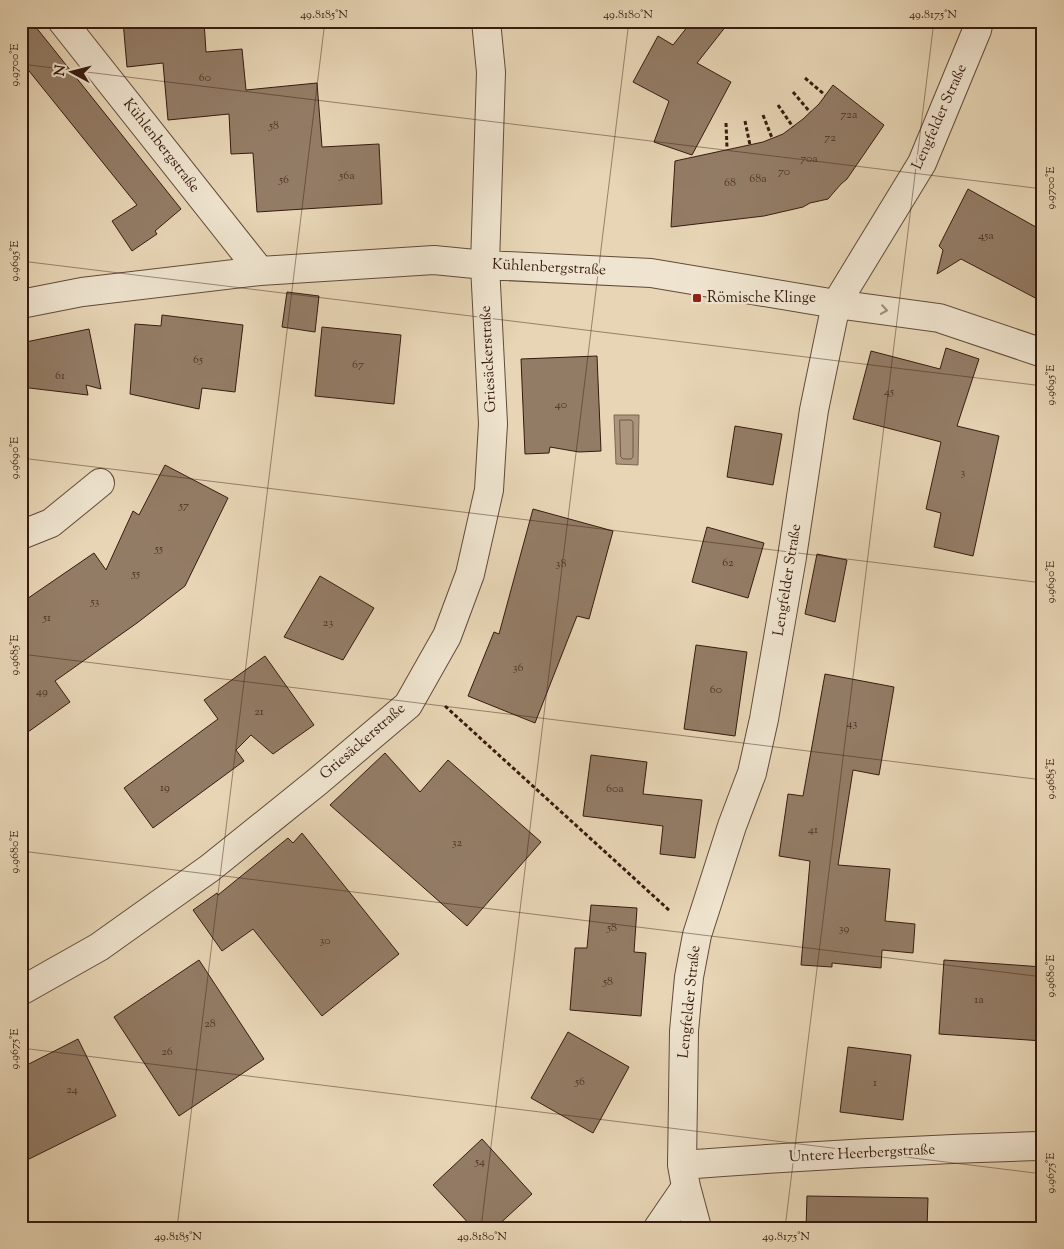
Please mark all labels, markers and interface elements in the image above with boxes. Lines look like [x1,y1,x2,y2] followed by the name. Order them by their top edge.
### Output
[300,6,348,24] text: 49.8185°N
[603,6,653,24] text: 49.8180°N
[909,6,957,24] text: 49.8175°N
[6,43,24,87] text: 9.9700°E
[48,48,98,98] north arrow
[907,61,973,173] street label: Lengfelder Straße
[50,64,72,77] text: N
[199,69,211,87] house number: 60
[118,95,204,197] street label: Kühlenbergstraße
[840,106,858,124] house number: 72a
[268,117,279,135] house number: 58
[824,129,836,147] house number: 72
[800,150,818,168] house number: 70a
[778,163,790,181] house number: 70
[1042,166,1060,210] text: 9.9700°E
[338,167,355,185] house number: 56a
[749,170,767,188] house number: 68a
[278,171,289,189] house number: 56
[724,174,736,192] house number: 68
[978,227,994,245] house number: 45a
[6,240,24,281] text: 9.9695°E
[491,255,607,281] street label: Kühlenbergstraße
[707,288,816,309] place label: Römische Klinge
[691,292,703,304] marker: Römische Klinge
[476,305,502,413] street label: Griesäckerstraße
[879,305,888,315] one-way arrow
[193,351,203,369] house number: 65
[352,356,364,374] house number: 67
[1042,364,1060,405] text: 9.9695°E
[55,367,65,385] house number: 61
[884,383,894,401] house number: 45
[555,396,567,414] house number: 40
[6,436,24,479] text: 9.9690°E
[961,464,966,482] house number: 3
[178,497,189,515] house number: 57
[769,522,807,638] street label: Lengfelder Straße
[154,540,163,558] house number: 55
[722,554,734,572] house number: 62
[556,555,566,573] house number: 38
[1042,560,1060,603] text: 9.9690°E
[131,565,140,583] house number: 55
[90,593,100,611] house number: 53
[42,609,51,627] house number: 51
[323,614,333,632] house number: 23
[6,634,24,675] text: 9.9685°E
[513,659,523,677] house number: 36
[710,681,722,699] house number: 60
[36,683,48,701] house number: 49
[316,699,410,785] street label: Griesäckerstraße
[254,703,264,721] house number: 21
[847,715,858,733] house number: 43
[1042,758,1060,799] text: 9.9685°E
[160,779,170,797] house number: 19
[606,780,624,798] house number: 60a
[808,821,818,839] house number: 41
[6,830,24,873] text: 9.9680°E
[452,834,463,852] house number: 32
[606,919,617,937] house number: 58
[839,920,849,938] house number: 39
[319,932,331,950] house number: 30
[674,944,706,1060] street label: Lengfelder Straße
[1042,954,1060,997] text: 9.9680°E
[602,973,613,991] house number: 58
[974,991,984,1009] house number: 1a
[204,1015,216,1033] house number: 28
[6,1028,24,1069] text: 9.9675°E
[161,1043,173,1061] house number: 26
[574,1073,585,1091] house number: 56
[873,1074,877,1092] house number: 1
[66,1081,78,1099] house number: 24
[788,1140,936,1168] street label: Untere Heerbergstraße
[1042,1152,1060,1193] text: 9.9675°E
[474,1153,485,1171] house number: 54
[154,1228,202,1246] text: 49.8185°N
[457,1228,507,1246] text: 49.8180°N
[762,1228,810,1246] text: 49.8175°N

